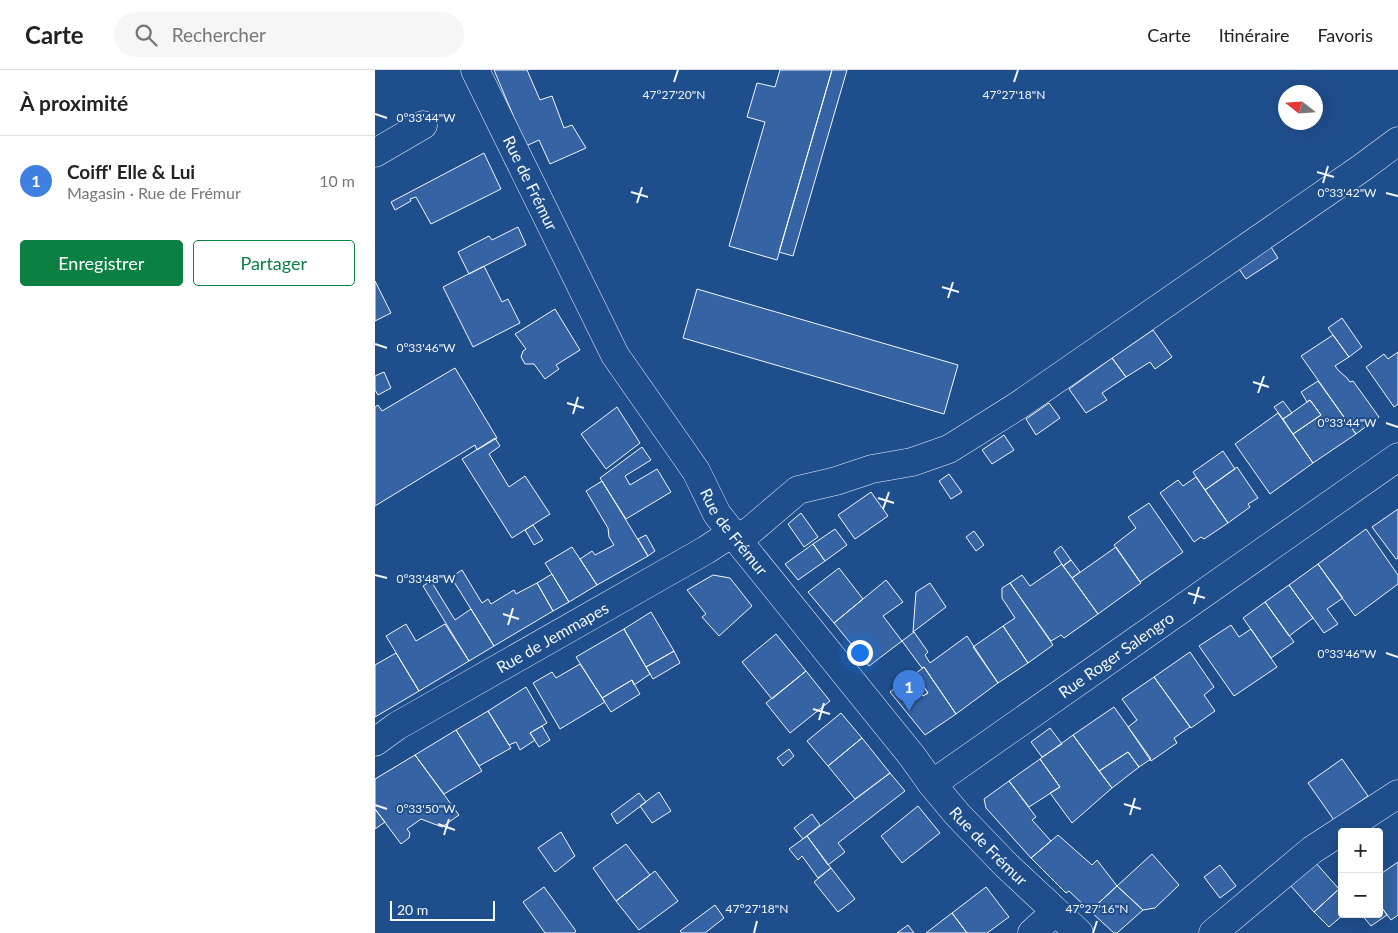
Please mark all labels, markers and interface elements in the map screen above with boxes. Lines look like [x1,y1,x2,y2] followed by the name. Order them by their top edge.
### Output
[114,12,464,57] search box
[25,20,84,49] text: Carte
[132,21,160,49] icon: search
[172,23,266,46] text: Rechercher
[1147,24,1191,46] text: Carte
[1219,24,1289,46] text: Itinéraire
[1317,24,1373,46] text: Favoris
[1278,85,1323,130] north arrow
[643,87,705,102] text: 47°27'20"N
[983,87,1045,102] text: 47°27'18"N
[20,90,128,115] text: À proximité
[396,110,456,125] text: 0°33'44"W
[500,132,562,233] street label: Rue de Frémur
[67,160,195,183] text: Coiff' Elle & Lui
[31,171,41,190] text: 1
[319,171,355,190] text: 10 m
[67,183,241,202] text: Magasin · Rue de Frémur
[1317,185,1377,200] text: 0°33'42"W
[20,240,183,286] button: Enregistrer
[193,240,355,286] button: Partager
[396,340,456,355] text: 0°33'46"W
[1317,415,1377,430] text: 0°33'44"W
[697,485,772,579] street label: Rue de Frémur
[396,571,456,586] text: 0°33'48"W
[493,598,612,676] street label: Rue de Jemmapes
[1055,607,1177,701] street label: Rue Roger Salengro
[847,640,873,666] your location
[1317,646,1377,661] text: 0°33'46"W
[893,670,925,711] pin: 1
[396,801,456,816] text: 0°33'50"W
[946,803,1032,889] street label: Rue de Frémur
[1338,828,1383,918] map controls
[1338,828,1383,873] button: +
[1338,873,1383,918] button: −
[390,898,495,921] scale bar
[397,901,428,918] text: 20 m
[726,901,788,916] text: 47°27'18"N
[1066,901,1128,916] text: 47°27'16"N

